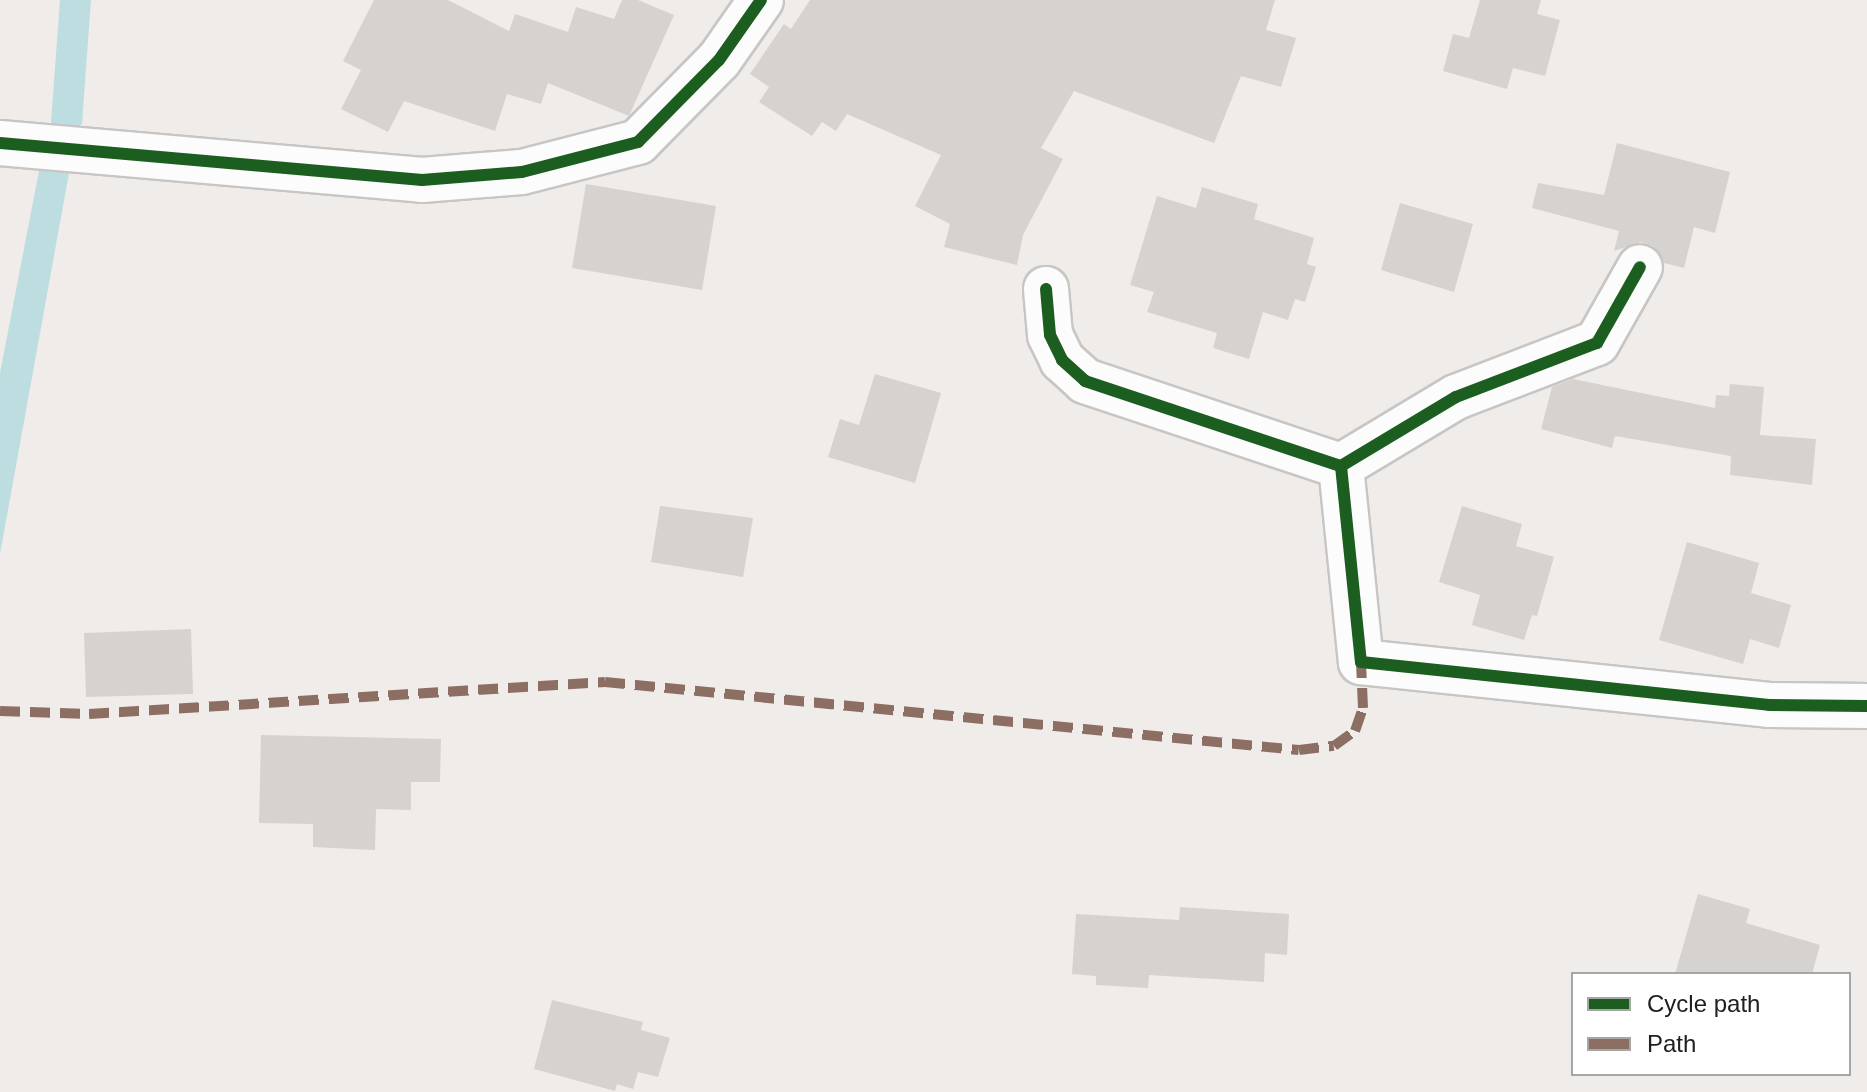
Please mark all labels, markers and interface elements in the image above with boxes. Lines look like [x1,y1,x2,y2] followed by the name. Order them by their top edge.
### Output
[1571,972,1851,1076] legend
[1647,990,1760,1017] text: Cycle path
[1647,1030,1696,1057] text: Path

